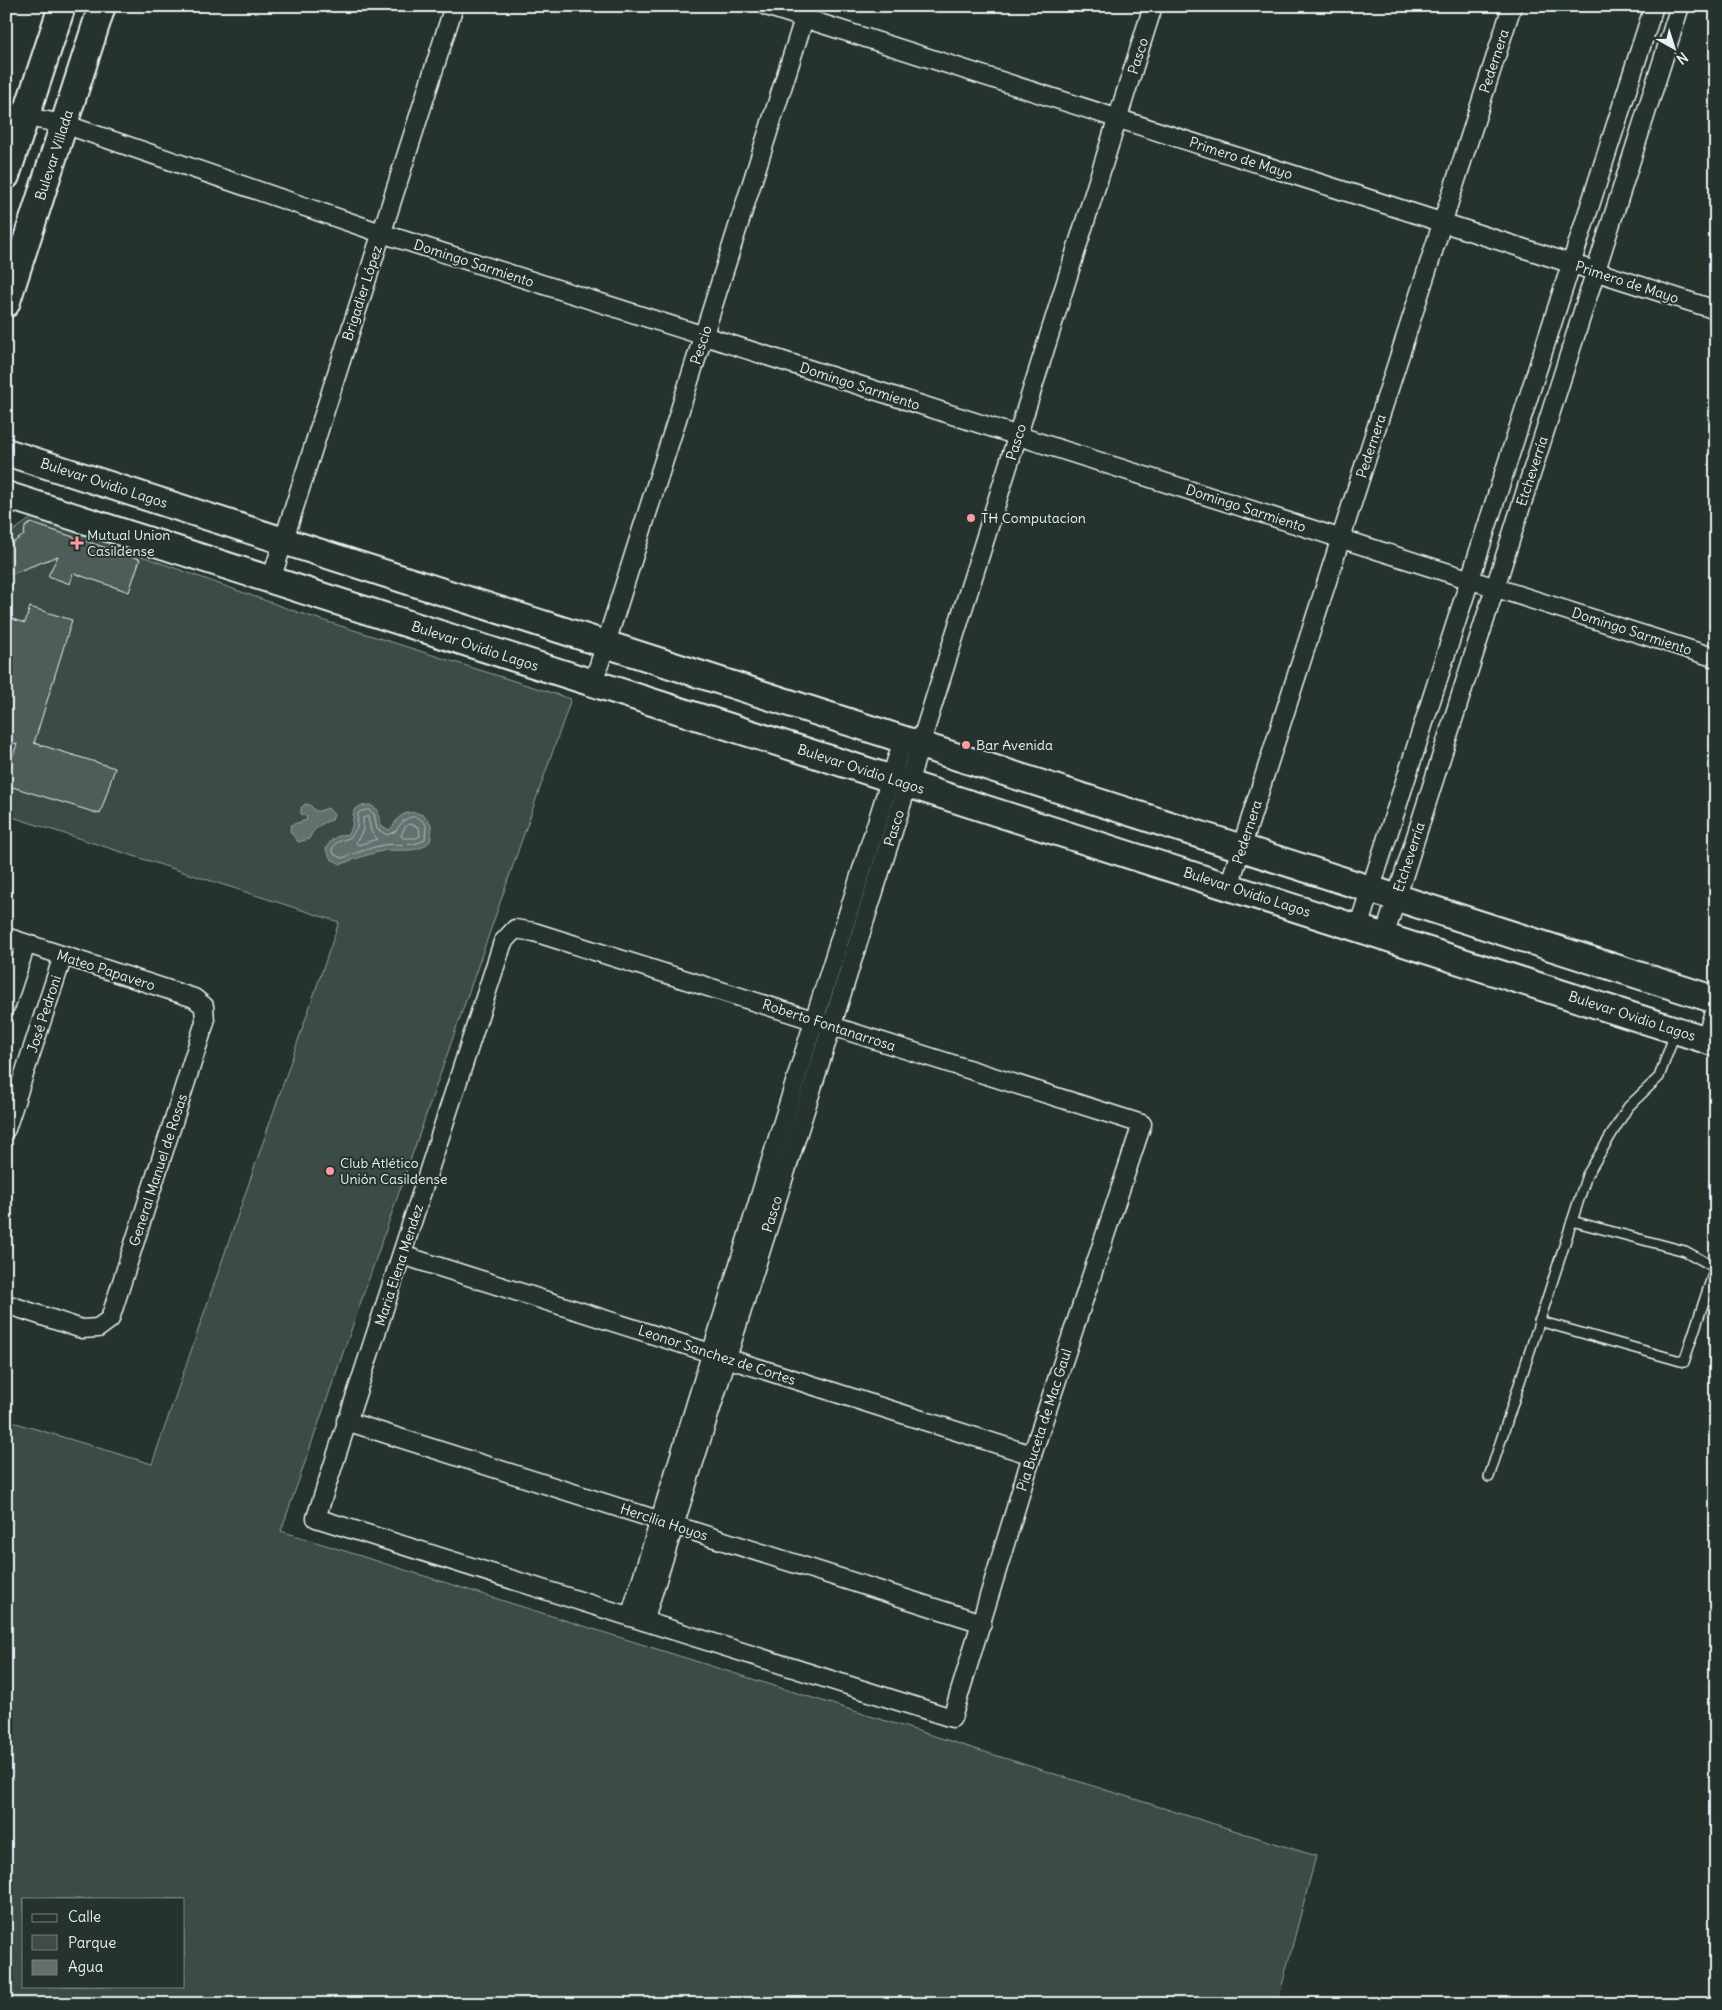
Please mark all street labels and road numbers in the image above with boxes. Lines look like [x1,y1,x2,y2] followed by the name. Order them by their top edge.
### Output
[1475,27,1513,95] street label: Pedernera
[1124,35,1152,77] street label: Pasco
[31,107,77,203] street label: Bulevar Villada
[1187,133,1295,183] street label: Primero de Mayo
[412,235,537,291] street label: Domingo Sarmiento
[338,243,386,343] street label: Brigadier López
[1573,257,1681,307] street label: Primero de Mayo
[686,323,716,367] street label: Pescio
[798,358,923,414] street label: Domingo Sarmiento
[1352,412,1390,480] street label: Pedernera
[1002,421,1030,462] street label: Pasco
[1512,434,1552,508] street label: Etcheverría
[38,454,170,512] street label: Bulevar Ovidio Lagos
[1184,480,1309,536] street label: Domingo Sarmiento
[1570,603,1695,659] street label: Domingo Sarmiento
[409,617,541,675] street label: Bulevar Ovidio Lagos
[795,740,927,798] street label: Bulevar Ovidio Lagos
[1228,798,1266,866] street label: Pedernera
[880,807,908,848] street label: Pasco
[1389,820,1429,894] street label: Etcheverría
[1181,863,1313,921] street label: Bulevar Ovidio Lagos
[55,946,158,994] street label: Mateo Papavero
[23,973,65,1055] street label: José Pedroni
[1566,987,1698,1045] street label: Bulevar Ovidio Lagos
[760,995,898,1055] street label: Roberto Fontanarrosa
[125,1092,191,1248] street label: General Manuel de Rosas
[758,1193,786,1234] street label: Pasco
[371,1201,427,1328] street label: Maria Elena Mendez
[636,1321,798,1389] street label: Leonor Sanchez de Cortes
[1012,1347,1076,1493] street label: Pia Buceta de Mac Gaul
[618,1499,710,1545] street label: Hercilia Hoyos

